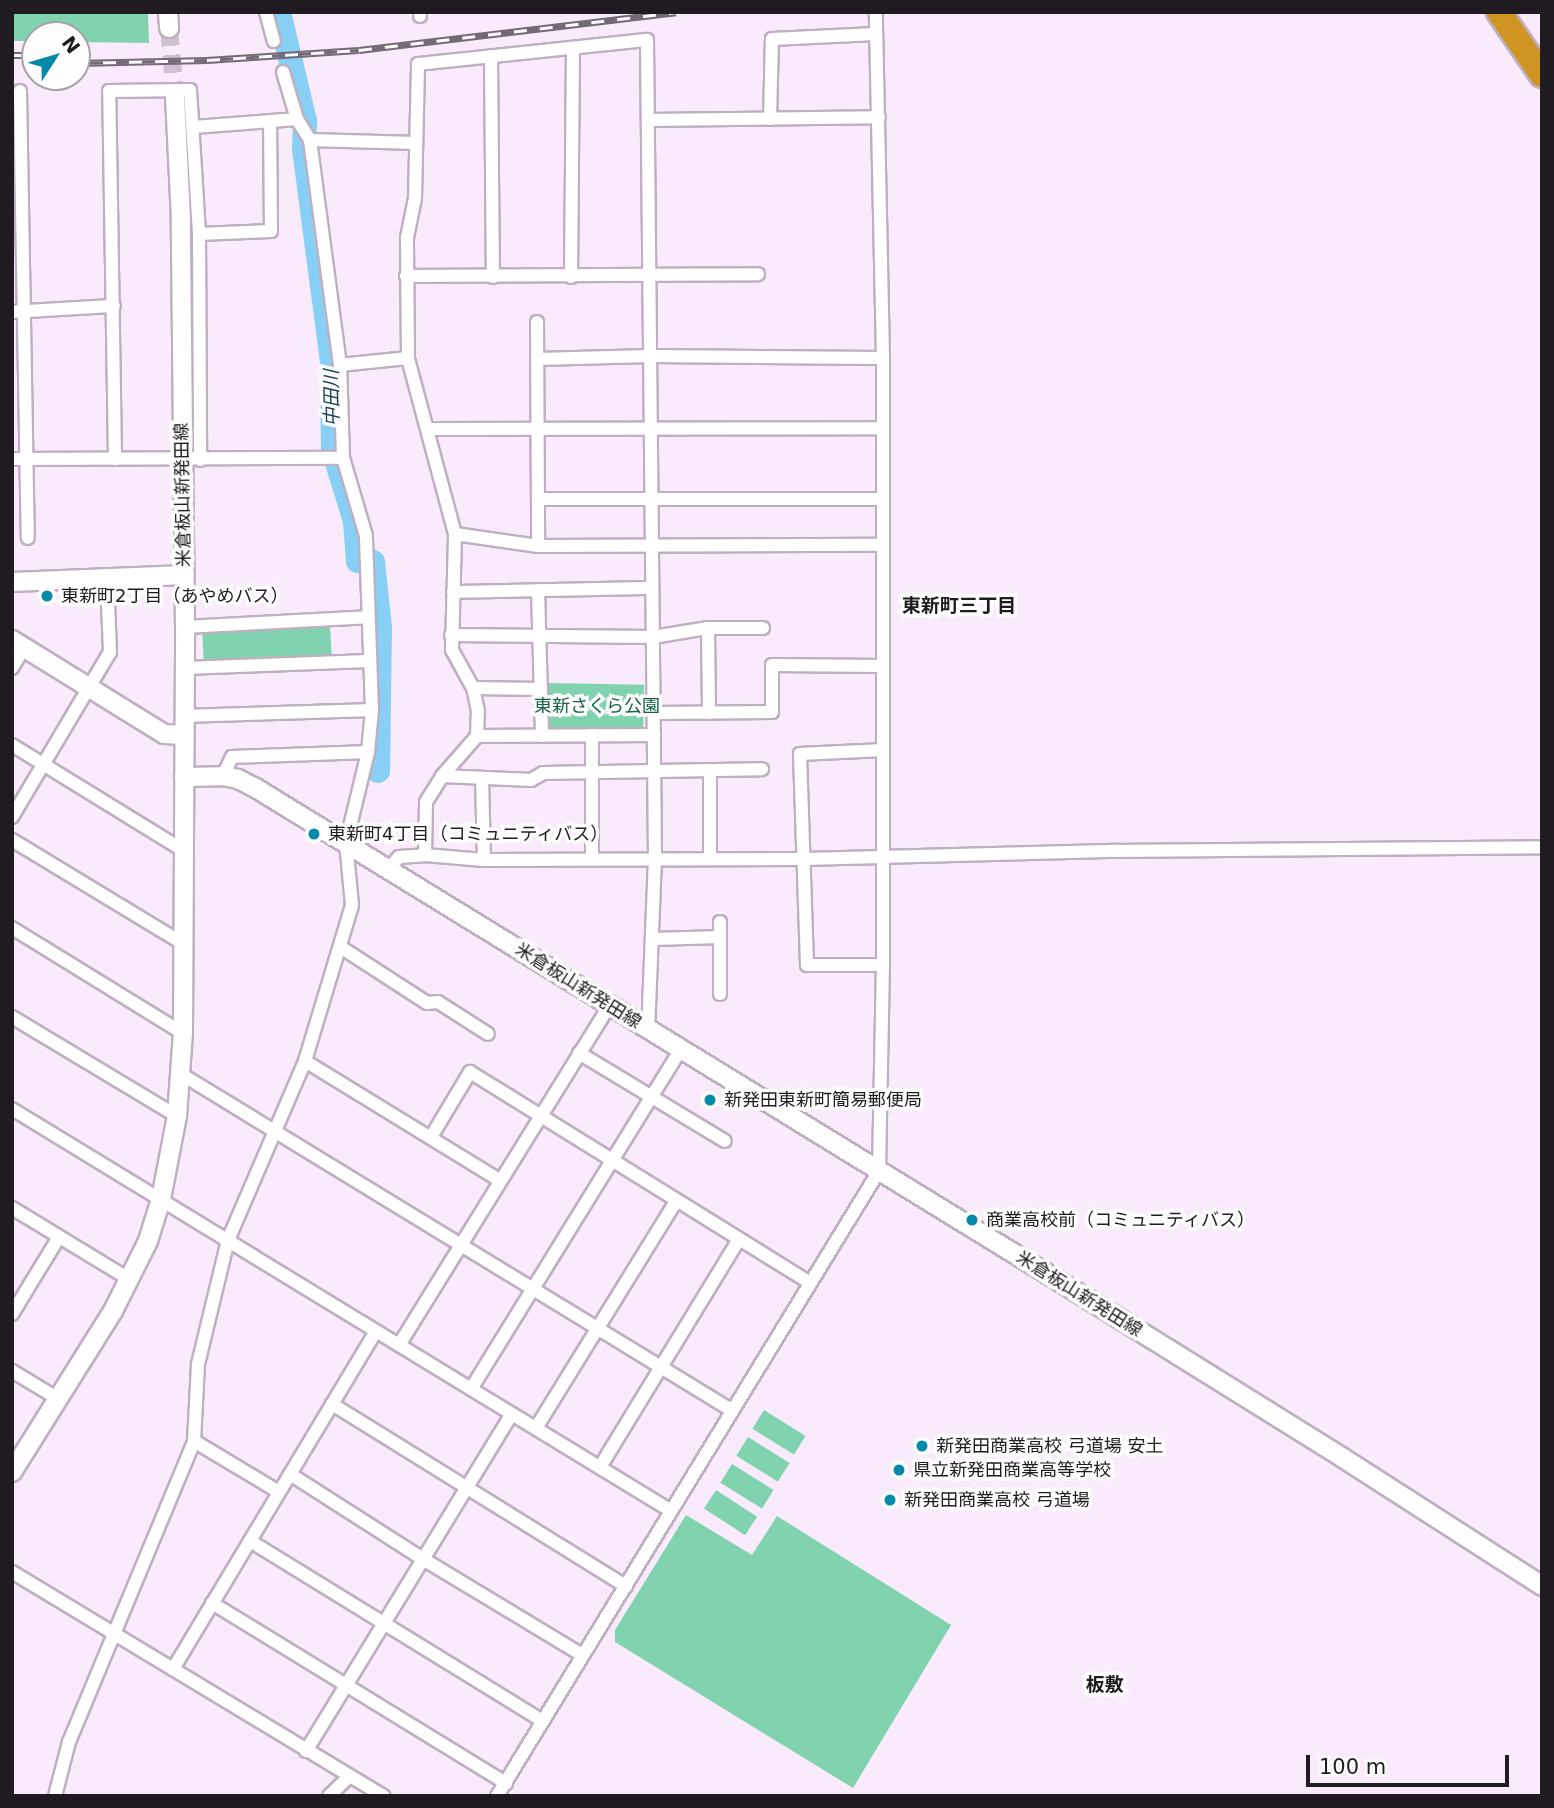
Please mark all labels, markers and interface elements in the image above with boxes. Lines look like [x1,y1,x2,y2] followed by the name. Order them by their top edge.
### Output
[21,21,91,91] north arrow
[58,32,85,58] text: N
[320,369,344,427] water label: 中田川
[171,423,195,567] street label: 米倉板山新発田線
[61,585,288,607] place label: 東新町2丁目（あやめバス）
[39,588,55,604] marker: 東新町2丁目（あやめバス）
[902,595,1016,617] district label: 東新町三丁目
[534,695,660,717] park label: 東新さくら公園
[328,823,609,845] place label: 東新町4丁目（コミュニティバス）
[306,826,322,842] marker: 東新町4丁目（コミュニティバス）
[511,939,645,1033] street label: 米倉板山新発田線
[724,1089,922,1111] place label: 新発田東新町簡易郵便局
[702,1092,718,1108] marker: 新発田東新町簡易郵便局
[986,1209,1256,1231] place label: 商業高校前（コミュニティバス）
[964,1212,980,1228] marker: 商業高校前（コミュニティバス）
[1012,1247,1146,1341] street label: 米倉板山新発田線
[936,1435,1163,1457] place label: 新発田商業高校 弓道場 安土
[914,1438,930,1454] marker: 新発田商業高校 弓道場 安土
[913,1459,1111,1481] place label: 県立新発田商業高等学校
[891,1462,907,1478] marker: 県立新発田商業高等学校
[904,1489,1090,1511] place label: 新発田商業高校 弓道場
[882,1492,898,1508] marker: 新発田商業高校 弓道場
[1086,1674,1124,1696] district label: 板敷
[1309,1742,1512,1786] scale bar
[1319,1755,1386,1779] text: 100 m

